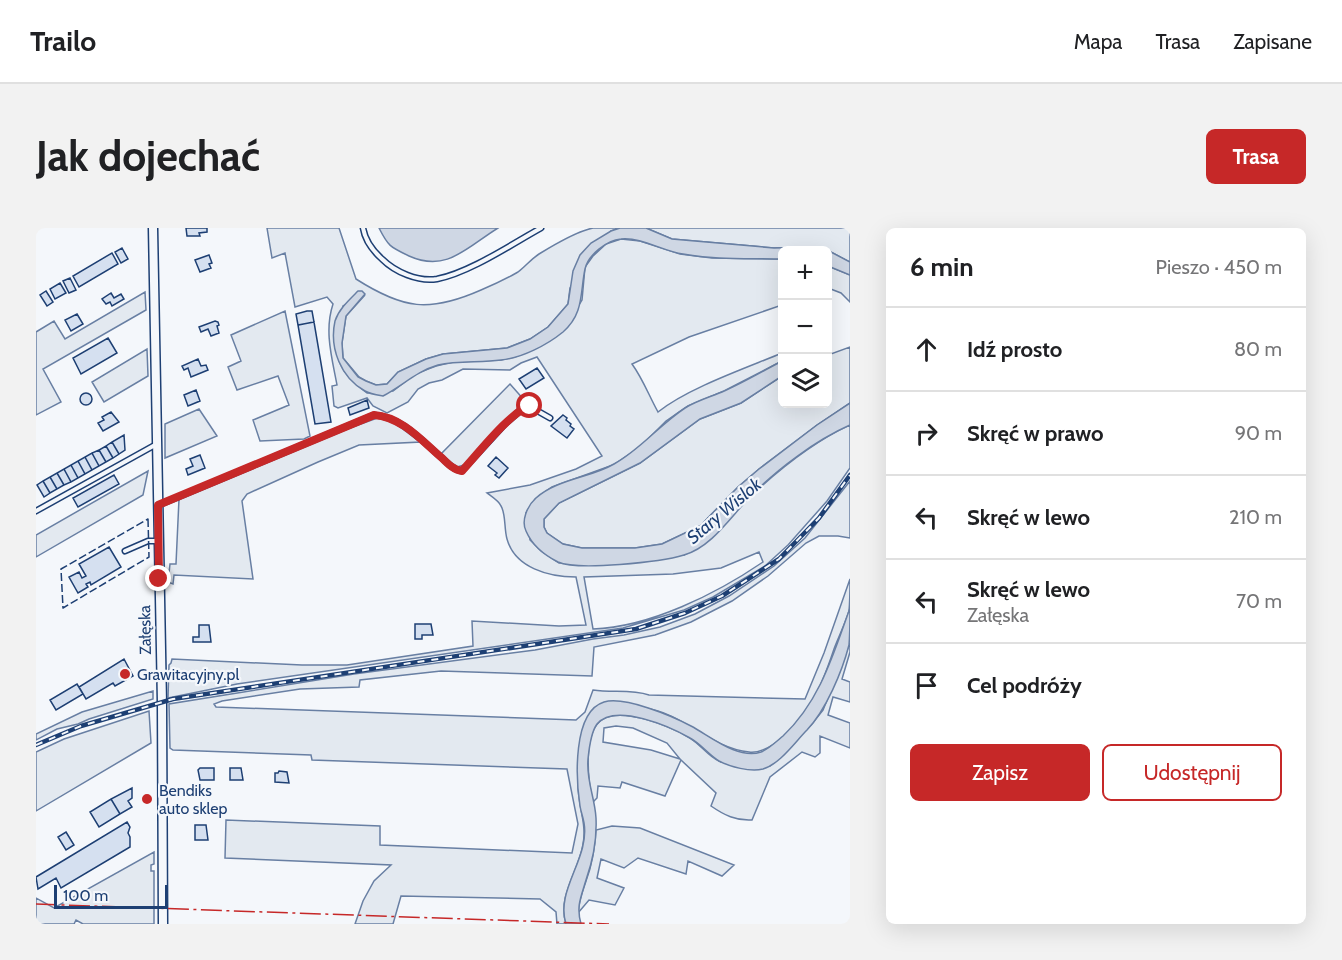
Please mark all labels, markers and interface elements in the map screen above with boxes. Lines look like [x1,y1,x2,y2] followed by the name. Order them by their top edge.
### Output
[30,24,96,58] text: Trailo
[1074,29,1122,54] text: Mapa
[1155,29,1200,54] text: Trasa
[1233,29,1312,54] text: Zapisane
[1206,129,1306,184] button: Trasa
[36,130,260,182] text: Jak dojechać
[778,246,832,408] map controls
[778,246,832,300] button: +
[910,251,974,283] text: 6 min
[1156,255,1282,279] text: Pieszo · 450 m
[778,300,832,354] button: −
[910,333,943,366] icon: ahead
[967,336,1062,363] text: Idź prosto
[1234,337,1282,361] text: 80 m
[778,354,832,408] button: layers
[516,392,542,418] route start
[910,417,943,450] icon: right
[967,420,1104,447] text: Skręć w prawo
[1235,421,1282,445] text: 90 m
[682,473,767,549] water label: Stary Wislok
[910,501,943,534] icon: left
[967,504,1090,531] text: Skręć w lewo
[1229,505,1282,529] text: 210 m
[145,565,171,591] route end
[967,576,1090,603] text: Skręć w lewo
[910,585,943,618] icon: left
[1236,589,1282,613] text: 70 m
[967,603,1029,627] text: Załęska
[135,605,155,655] street label: Załęska
[137,665,239,684] place label: Grawitacyjny.pl
[118,667,132,681] marker: Grawitacyjny.pl
[910,669,943,702] icon: arrive
[967,672,1082,699] text: Cel podróży
[910,744,1090,801] button: Zapisz
[1102,744,1282,801] button: Udostępnij
[159,781,227,818] place label: Bendiks auto sklep
[140,792,154,806] marker: Bendiks auto sklep
[54,882,168,910] scale bar
[63,886,108,905] text: 100 m

